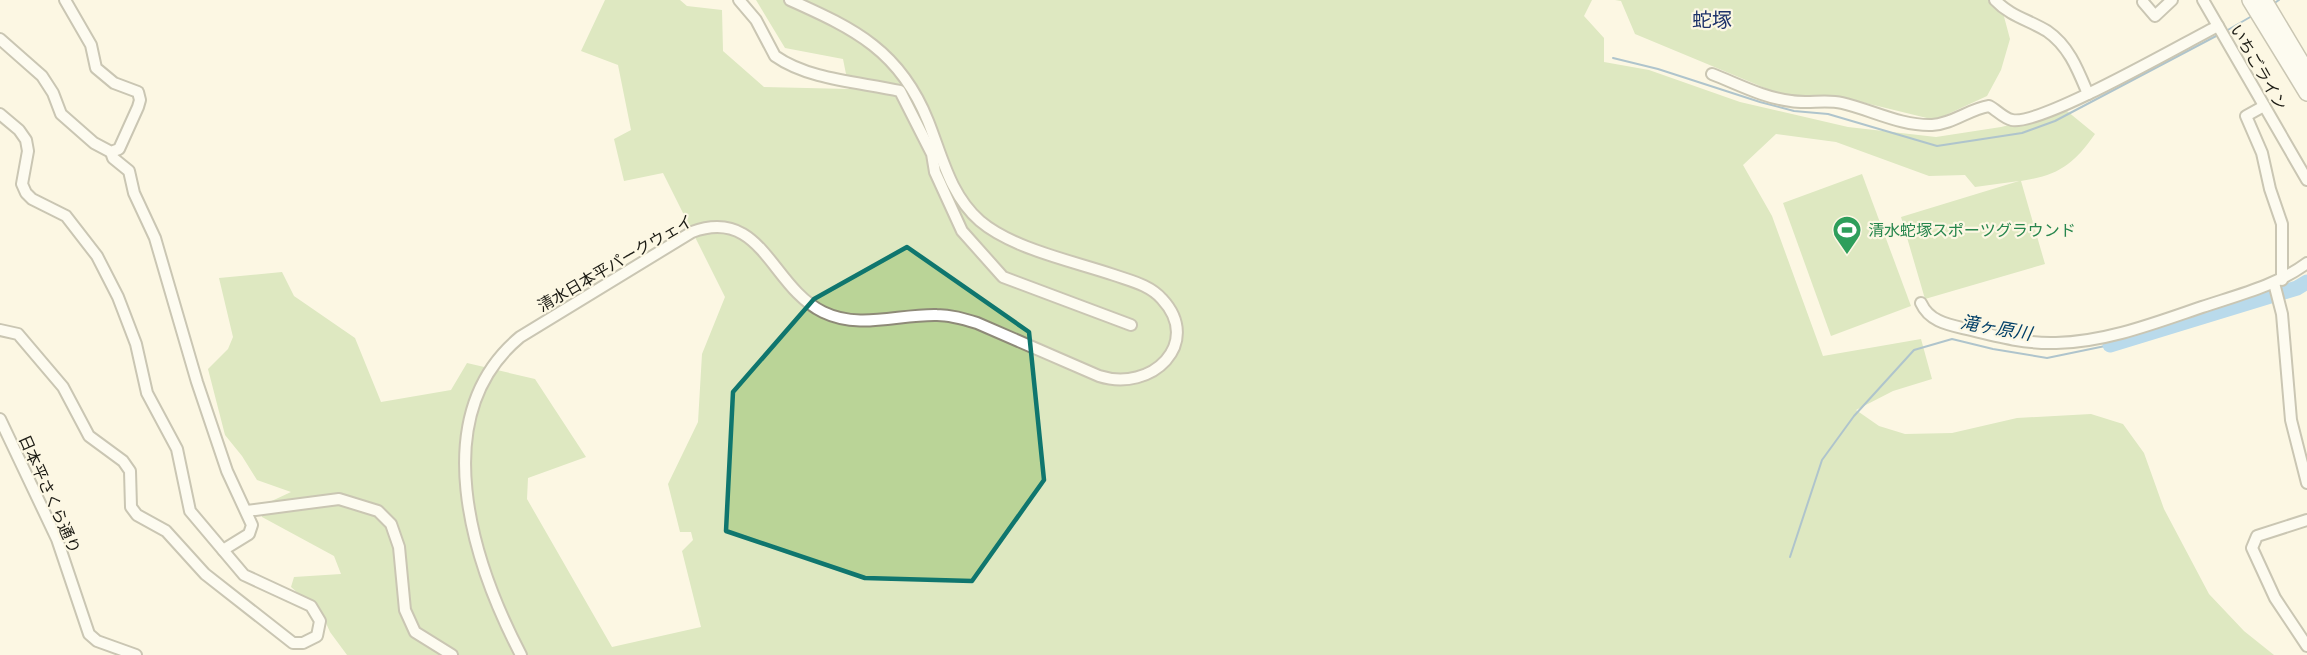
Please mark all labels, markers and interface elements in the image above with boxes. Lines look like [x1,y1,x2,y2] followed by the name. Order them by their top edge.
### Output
[1692,3,1732,33] district label: 蛇塚
[2225,19,2294,114] street label: いちごライン
[532,208,697,317] street label: 清水日本平パークウェイ
[1831,214,1863,256] sports icon: 清水蛇塚スポーツグラウンド
[1868,217,2076,241] place label: 清水蛇塚スポーツグラウンド
[1958,307,2036,346] water label: 滝ヶ原川
[14,430,88,557] street label: 日本平さくら通り

